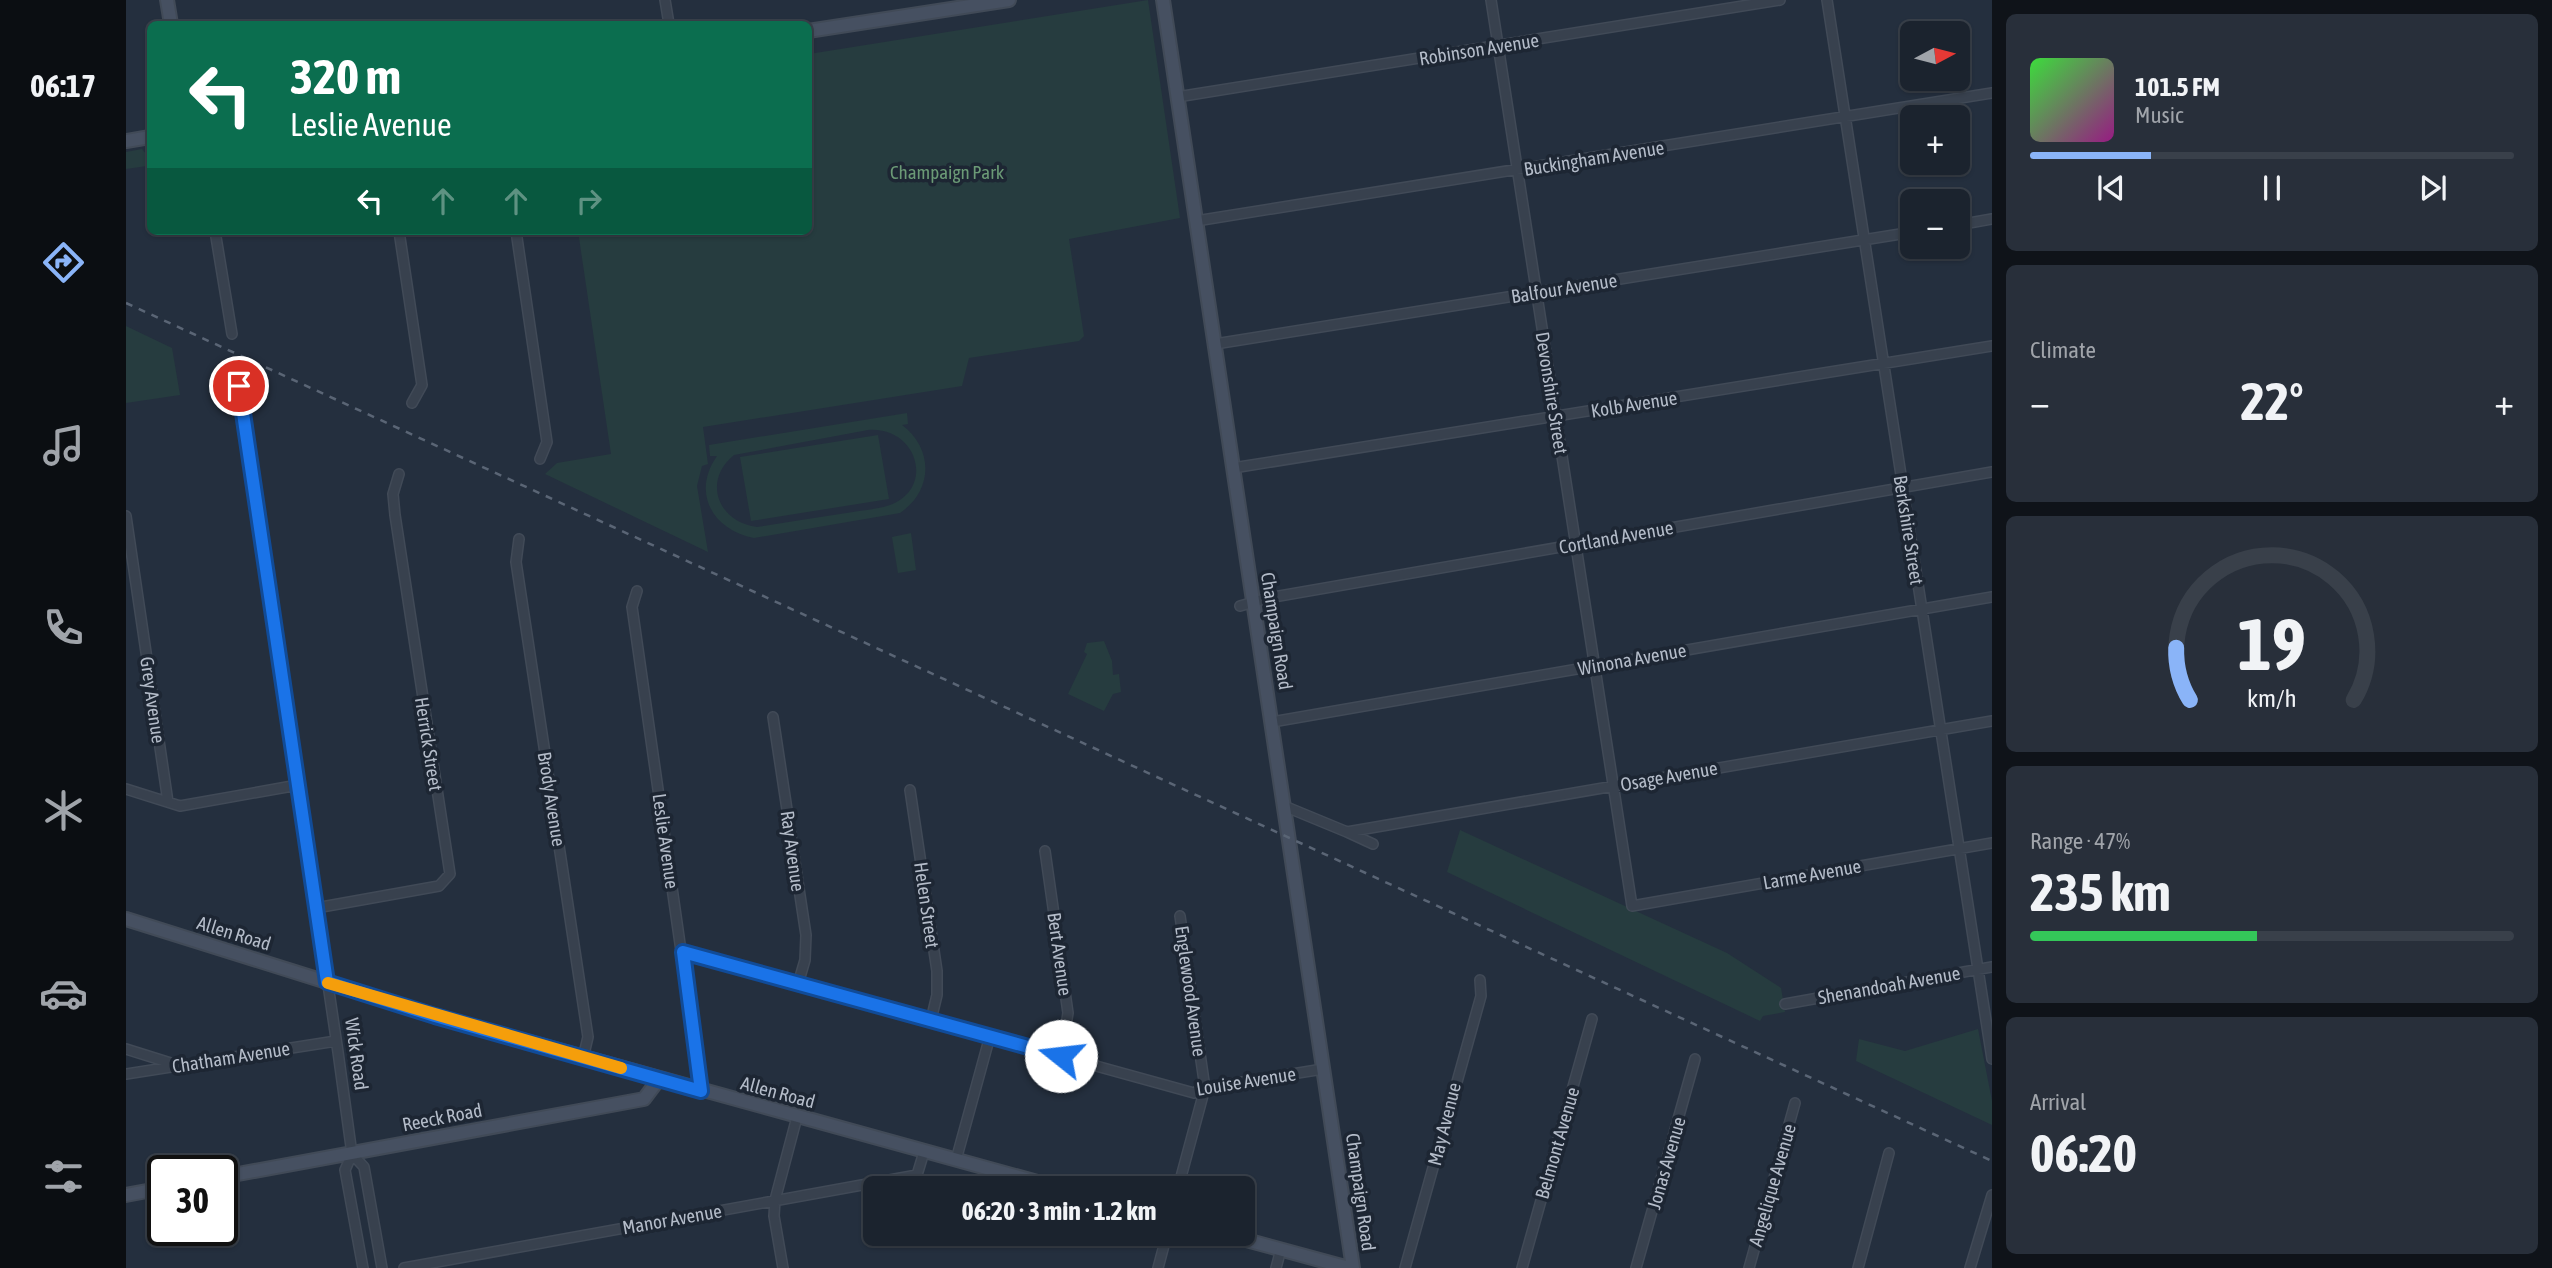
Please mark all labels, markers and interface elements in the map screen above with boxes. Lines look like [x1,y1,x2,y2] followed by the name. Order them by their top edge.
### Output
[1900,21,1970,91] north arrow
[1900,21,1970,259] map controls
[1417,29,1541,69] street label: Robinson Avenue
[290,48,401,104] text: 320 m
[175,49,266,140] icon: left
[30,67,96,104] text: 06:17
[2135,72,2220,102] text: 101.5 FM
[2135,102,2183,128] text: Music
[1900,105,1970,175] button: +
[290,106,452,143] text: Leslie Avenue
[1522,136,1666,180] street label: Buckingham Avenue
[890,161,1005,183] park label: Champaign Park
[2092,169,2130,207] icon: previous
[2253,169,2291,207] icon: pause
[2414,169,2452,207] icon: next
[351,182,389,220] icon: left
[424,182,462,220] icon: ahead
[497,182,535,220] icon: ahead
[570,182,608,220] icon: right
[1900,189,1970,259] button: −
[39,238,88,287] icon: directions
[1509,269,1619,307] street label: Balfour Avenue
[1531,330,1573,456] street label: Devonshire Street
[2030,337,2096,363] text: Climate
[209,356,269,416] pin
[220,367,258,405] icon: arrive
[2240,371,2304,431] text: 22°
[2030,380,2050,423] text: −
[2494,380,2514,423] text: +
[1589,386,1679,422] street label: Kolb Avenue
[39,421,88,470] icon: music
[1889,474,1929,586] street label: Berkshire Street
[1557,516,1675,558] street label: Cortland Avenue
[1257,571,1297,691] street label: Champaign Road
[2238,602,2306,685] text: 19
[39,603,88,652] icon: phone
[1576,639,1688,679] street label: Winona Avenue
[136,655,170,745] street label: Grey Avenue
[2247,684,2297,712] text: km/h
[411,695,447,793] street label: Herrick Street
[534,750,570,848] street label: Brody Avenue
[1619,757,1719,795] street label: Osage Avenue
[39,786,88,835] icon: climate
[648,792,684,890] street label: Leslie Avenue
[776,809,810,893] street label: Ray Avenue
[2030,828,2130,854] text: Range · 47%
[1761,855,1863,893] street label: Larme Avenue
[910,861,944,949] street label: Helen Street
[2030,862,2171,922] text: 235 km
[194,911,274,955] street label: Allen Road
[1043,911,1077,997] street label: Bert Avenue
[1171,924,1211,1058] street label: Englewood Avenue
[1816,962,1962,1008] street label: Shenandoah Avenue
[39,969,88,1018] icon: car
[341,1017,373,1091] street label: Wick Road
[1024,1019,1098,1093] position arrow
[171,1037,291,1077] street label: Chatham Avenue
[1195,1062,1297,1100] street label: Louise Avenue
[738,1072,818,1112] street label: Allen Road
[1423,1080,1465,1168] street label: May Avenue
[1531,1085,1583,1201] street label: Belmont Avenue
[2030,1089,2086,1115] text: Arrival
[400,1098,484,1136] street label: Reeck Road
[1642,1114,1690,1212] street label: Jonas Avenue
[1744,1121,1800,1249] street label: Angelique Avenue
[2030,1123,2137,1183] text: 06:20
[1342,1132,1380,1252] street label: Champaign Road
[39,1152,88,1201] icon: filters
[147,1155,238,1246] speed limit sign: 30
[962,1196,1156,1226] text: 06:20 · 3 min · 1.2 km
[621,1199,723,1239] street label: Manor Avenue

